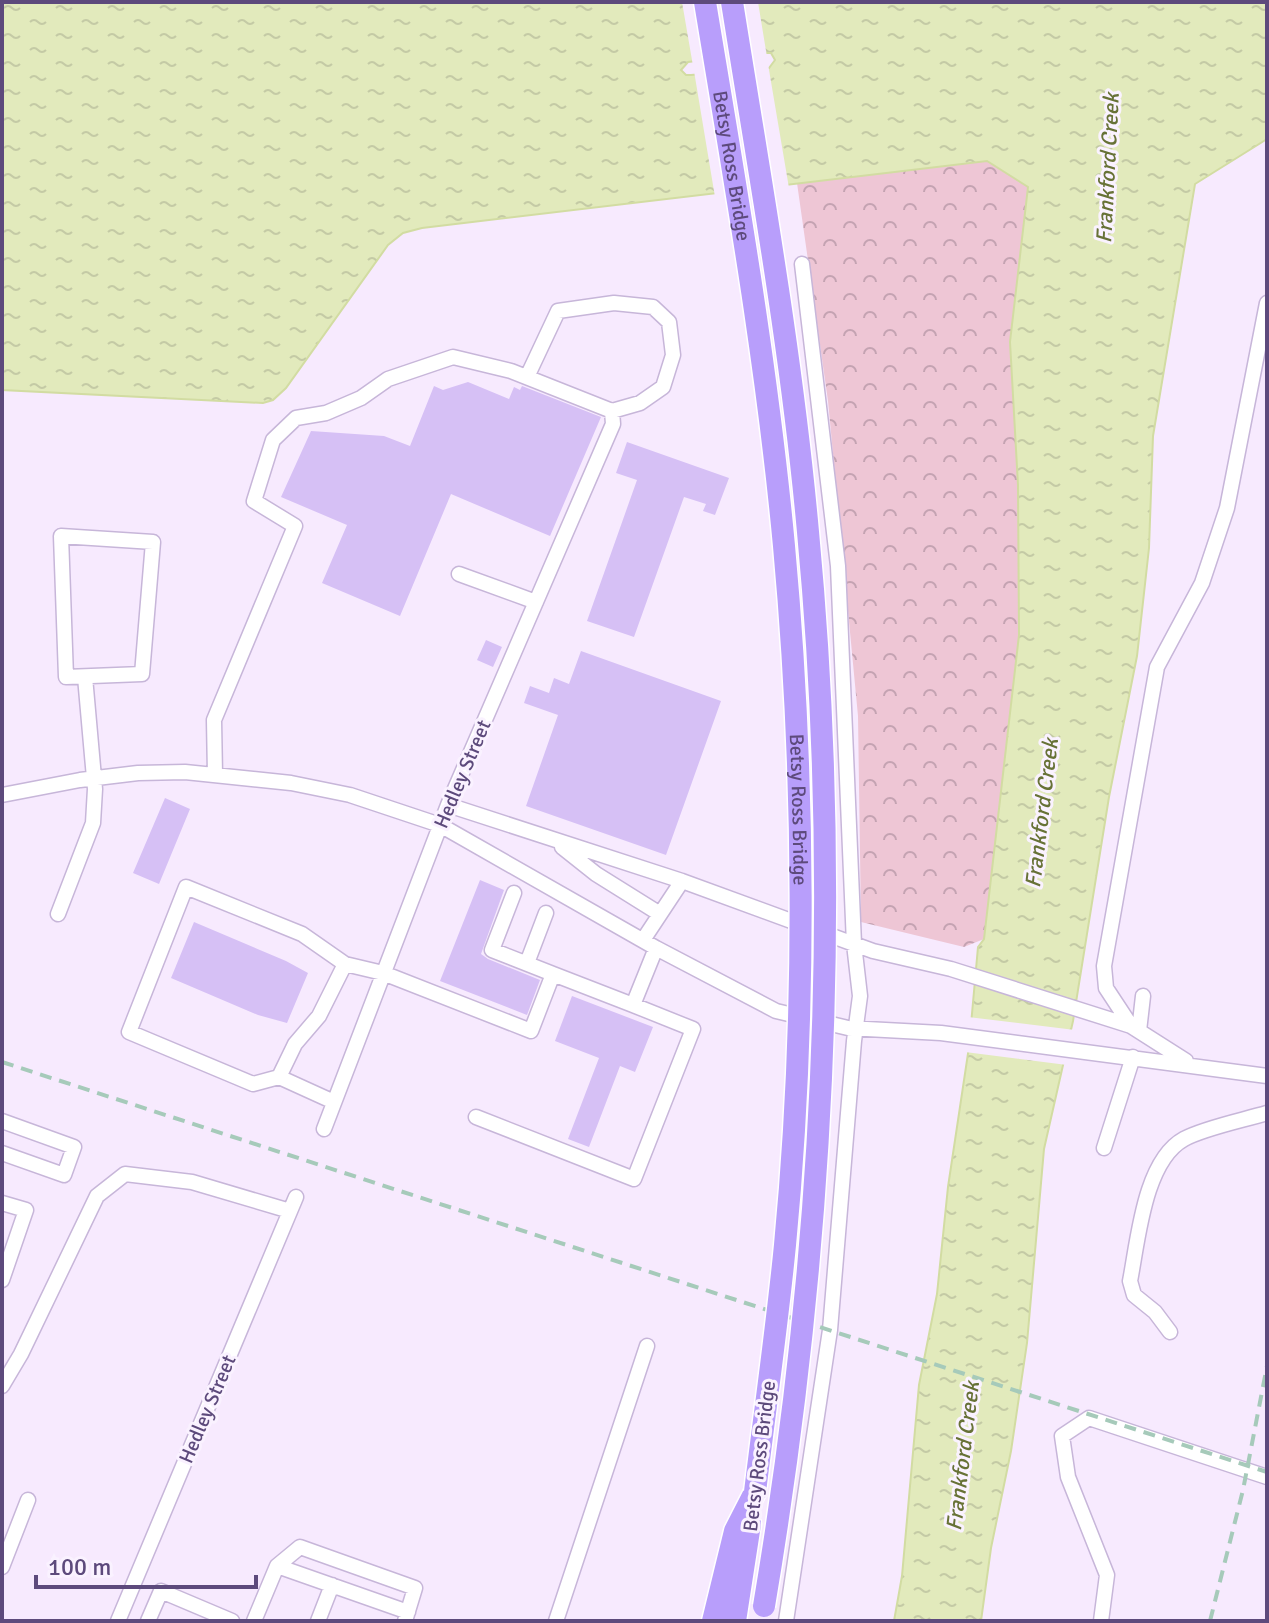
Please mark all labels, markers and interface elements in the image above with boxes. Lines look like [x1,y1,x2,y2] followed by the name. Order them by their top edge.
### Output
[707,89,756,243] street label: Betsy Ross Bridge
[1090,90,1125,244] water label: Frankford Creek
[428,716,497,832] street label: Hedley Street
[784,733,813,886] street label: Betsy Ross Bridge
[1019,735,1064,889] water label: Frankford Creek
[173,1351,242,1467] street label: Hedley Street
[940,1378,985,1532] water label: Frankford Creek
[738,1379,781,1533] street label: Betsy Ross Bridge
[36,1539,256,1589] scale bar
[48,1552,111,1582] text: 100 m

